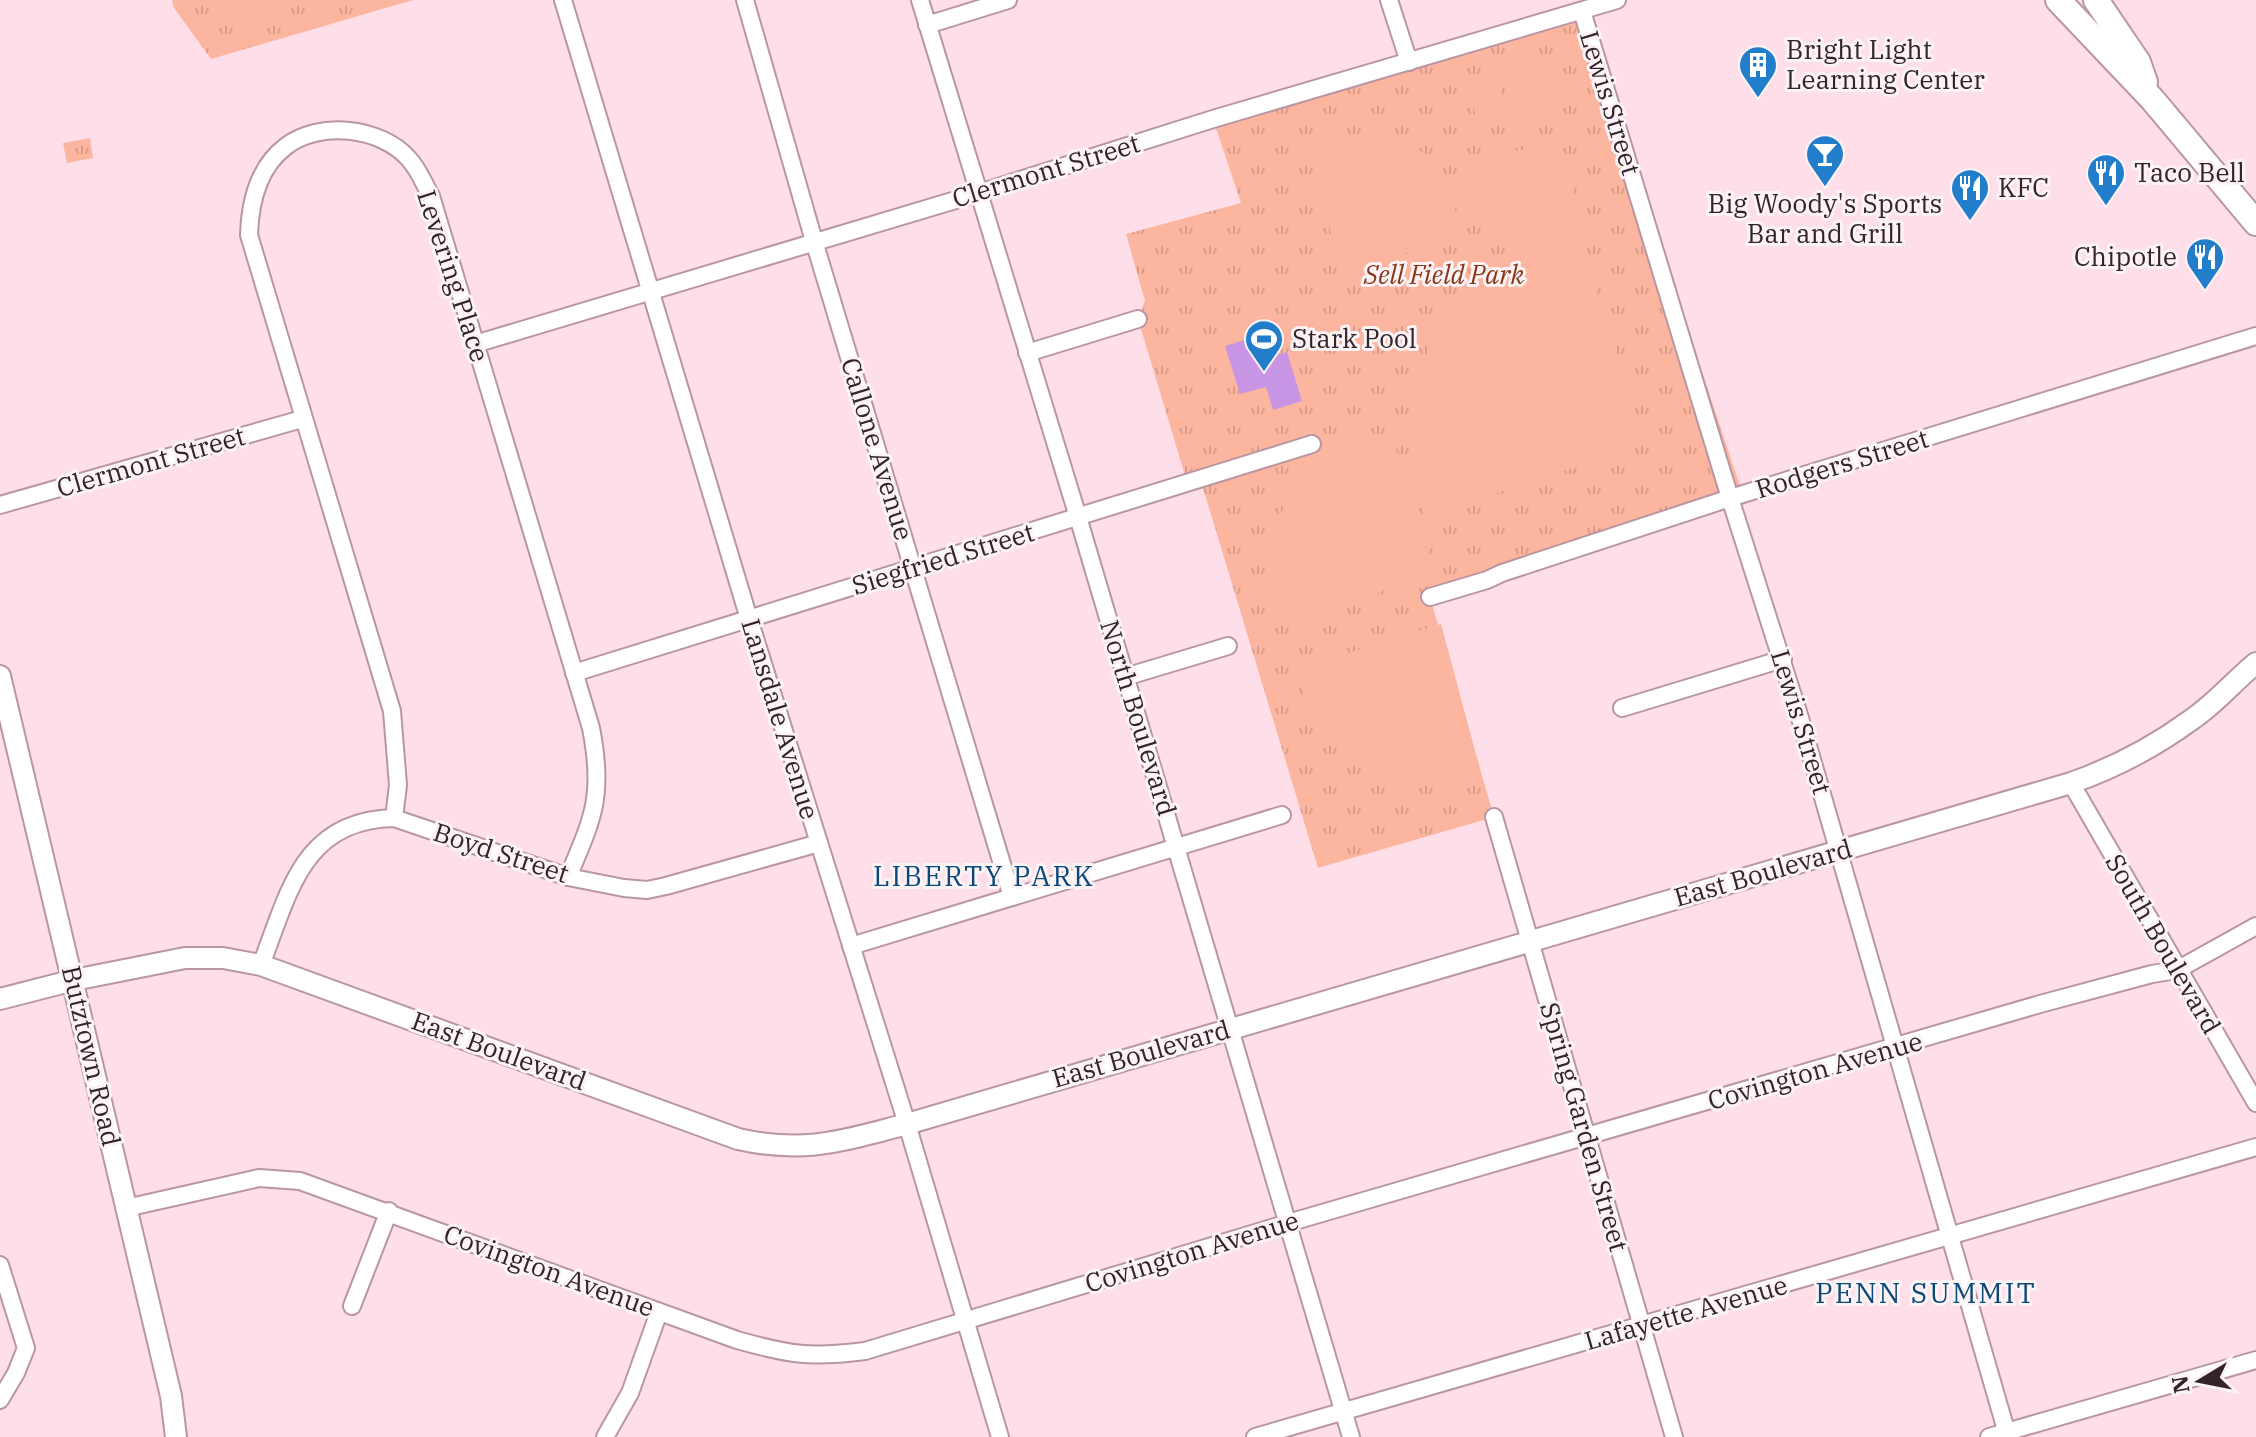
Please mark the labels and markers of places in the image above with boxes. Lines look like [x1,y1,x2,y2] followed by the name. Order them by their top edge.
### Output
[1786,32,1985,96] place label: Bright Light Learning Center
[1737,44,1779,99] building icon: Bright Light Learning Center
[1804,133,1846,188] bar icon: Big Woody's Sports Bar and Grill
[2085,152,2127,207] restaurant icon: Taco Bell
[2134,155,2245,189] place label: Taco Bell
[1949,167,1991,222] restaurant icon: KFC
[1998,170,2049,204] place label: KFC
[1708,186,1942,250] place label: Big Woody's Sports Bar and Grill
[2184,236,2226,291] restaurant icon: Chipotle
[2074,239,2177,273] place label: Chipotle
[1243,318,1285,373] sports icon: Stark Pool
[1292,321,1417,355] place label: Stark Pool

